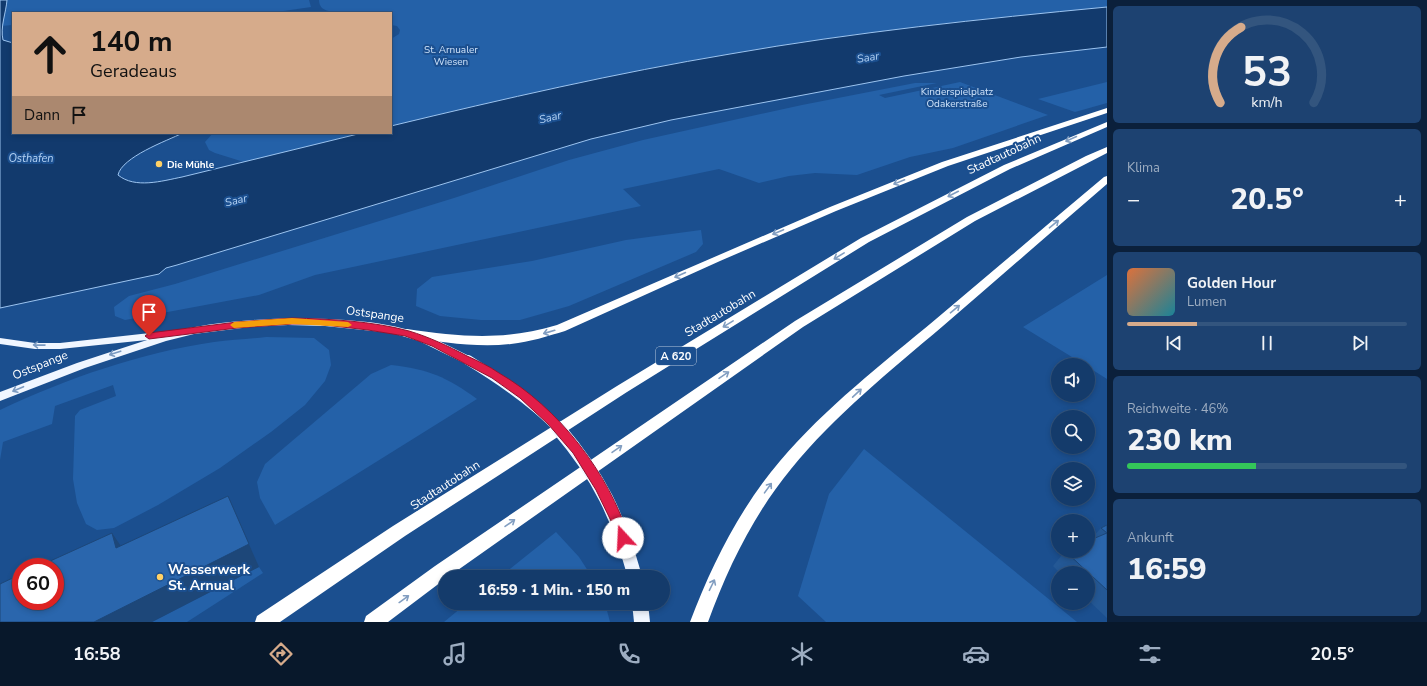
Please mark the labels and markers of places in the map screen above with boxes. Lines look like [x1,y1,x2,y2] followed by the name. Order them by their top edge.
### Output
[167,158,215,172] place label: Die Mühle
[154,159,164,169] marker: Die Mühle
[132,295,166,336] pin
[168,560,250,595] place label: Wasserwerk St. Arnual
[155,572,165,582] marker: Wasserwerk St. Arnual

